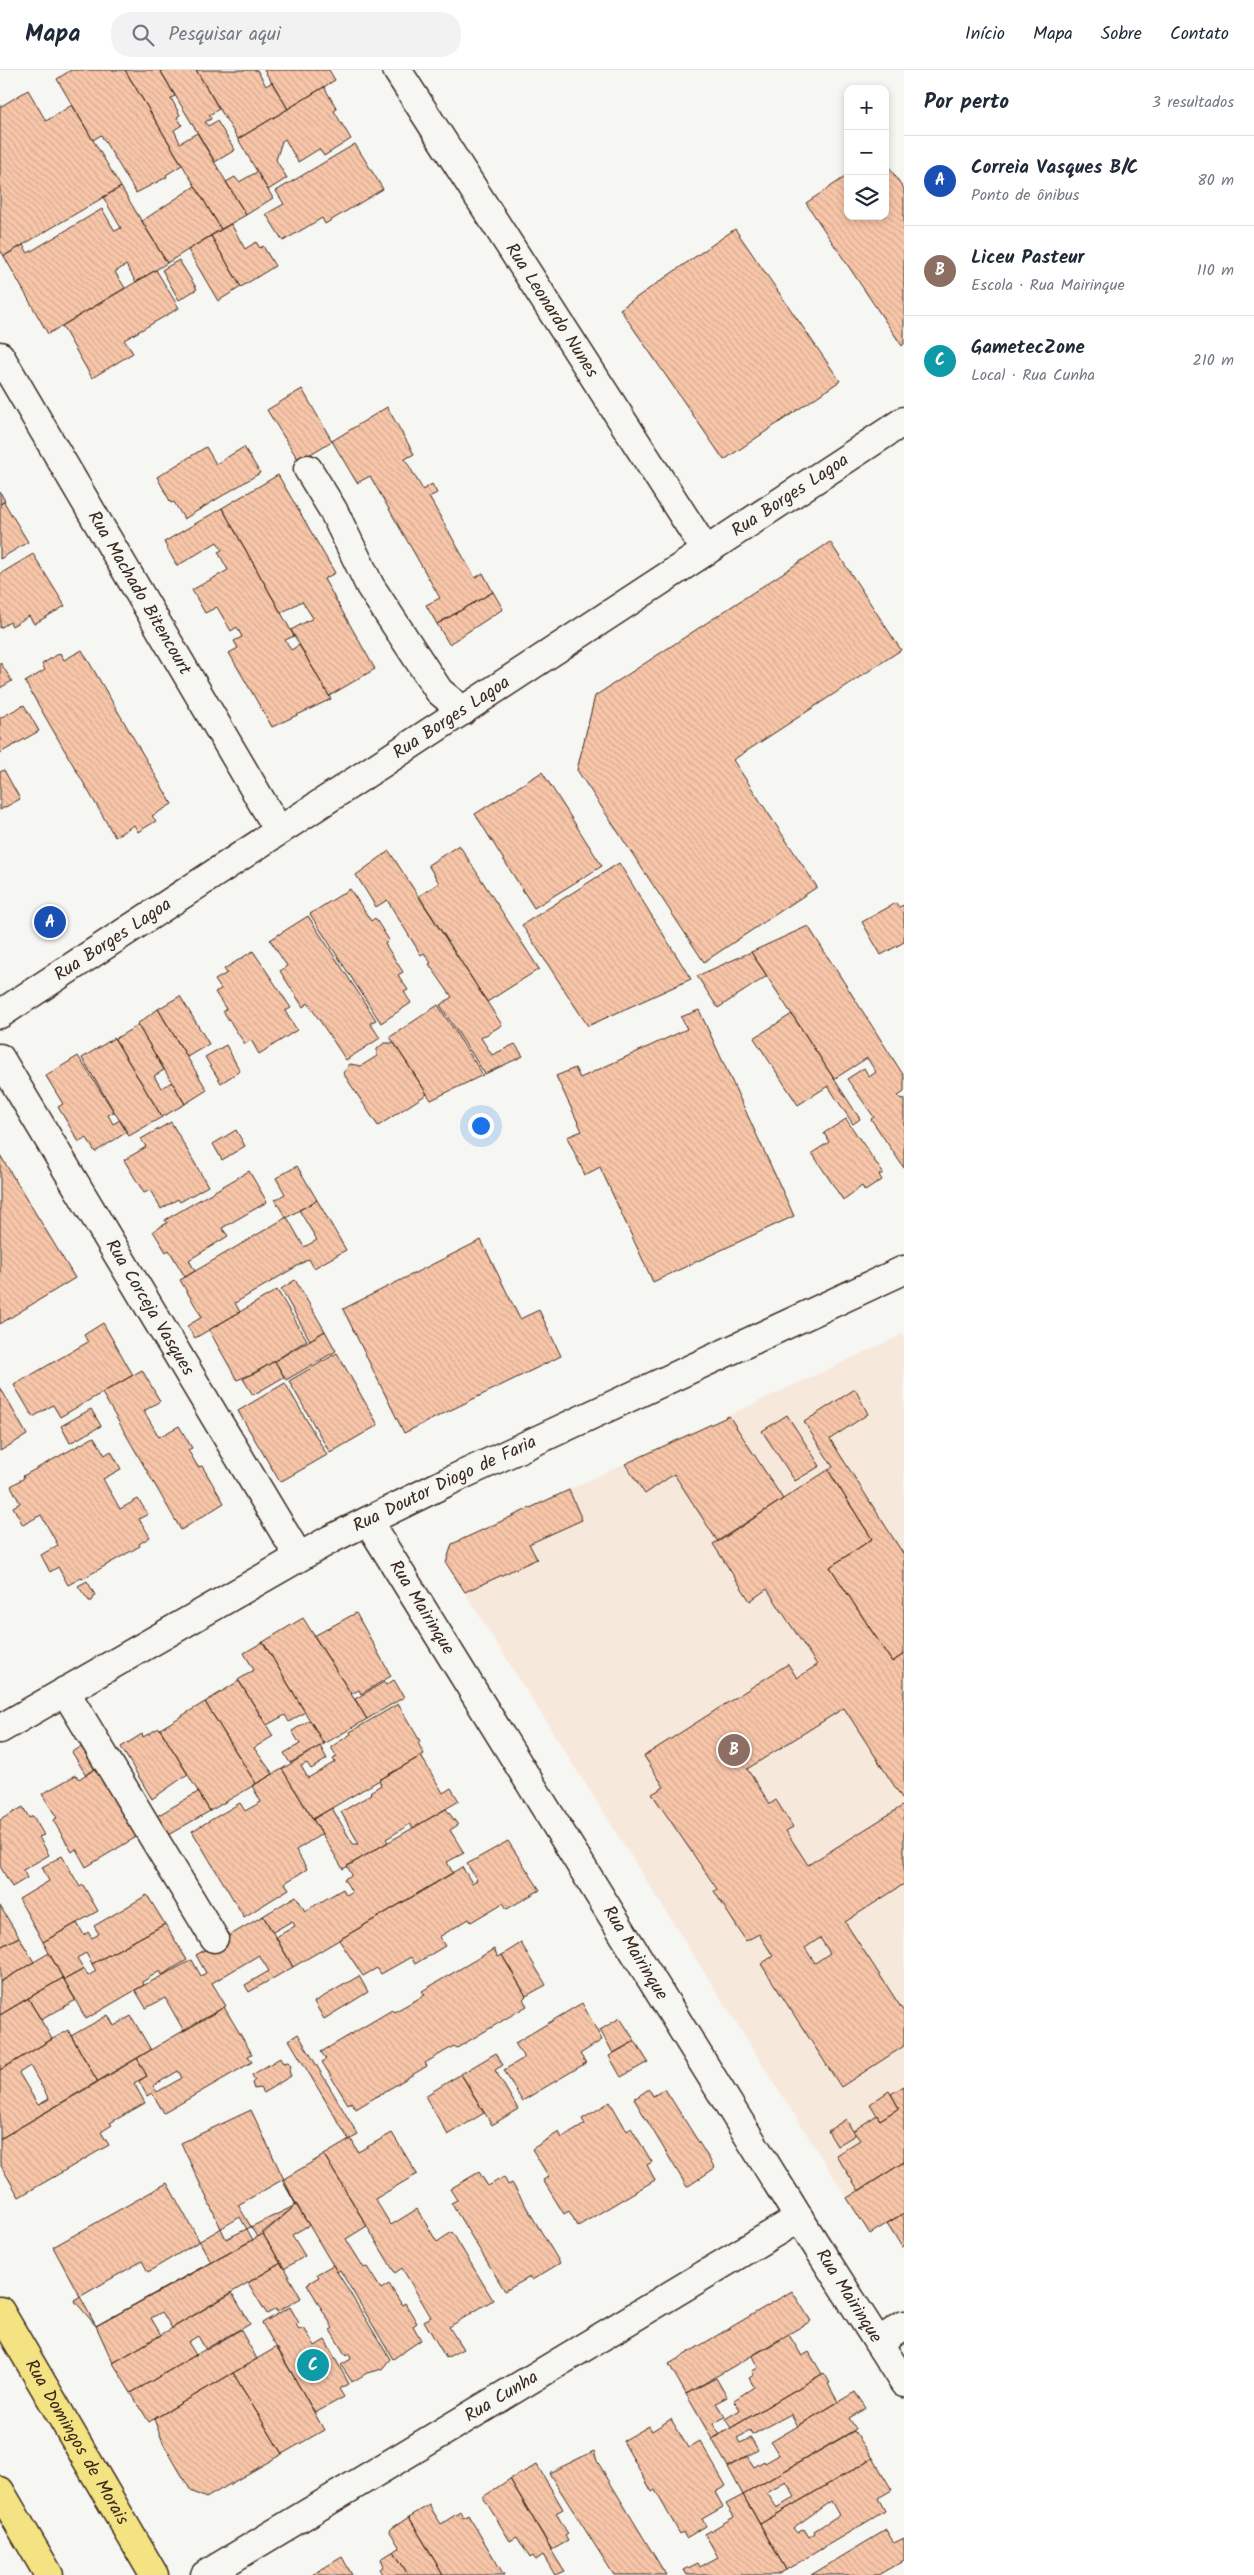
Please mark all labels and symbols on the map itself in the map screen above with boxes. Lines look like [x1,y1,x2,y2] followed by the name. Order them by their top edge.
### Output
[497,237,606,384] street label: Rua Leonardo Nunes
[726,446,855,545] street label: Rua Borges Lagoa
[80,505,199,682] street label: Rua Machado Bitencourt
[387,669,516,767] street label: Rua Borges Lagoa
[48,891,177,989] street label: Rua Borges Lagoa
[34,903,66,941] pin: A
[468,1113,494,1139] your location
[97,1234,202,1382] street label: Rua Corceja Vasques
[348,1428,541,1541] street label: Rua Doutor Diogo de Faria
[381,1555,462,1661] street label: Rua Mairinque
[718,1731,750,1769] pin: B
[595,1900,676,2006] street label: Rua Mairinque
[808,2243,890,2349] street label: Rua Mairinque
[297,2346,329,2384] pin: C
[17,2354,137,2531] street label: Rua Domingos de Morais
[459,2363,544,2430] street label: Rua Cunha

